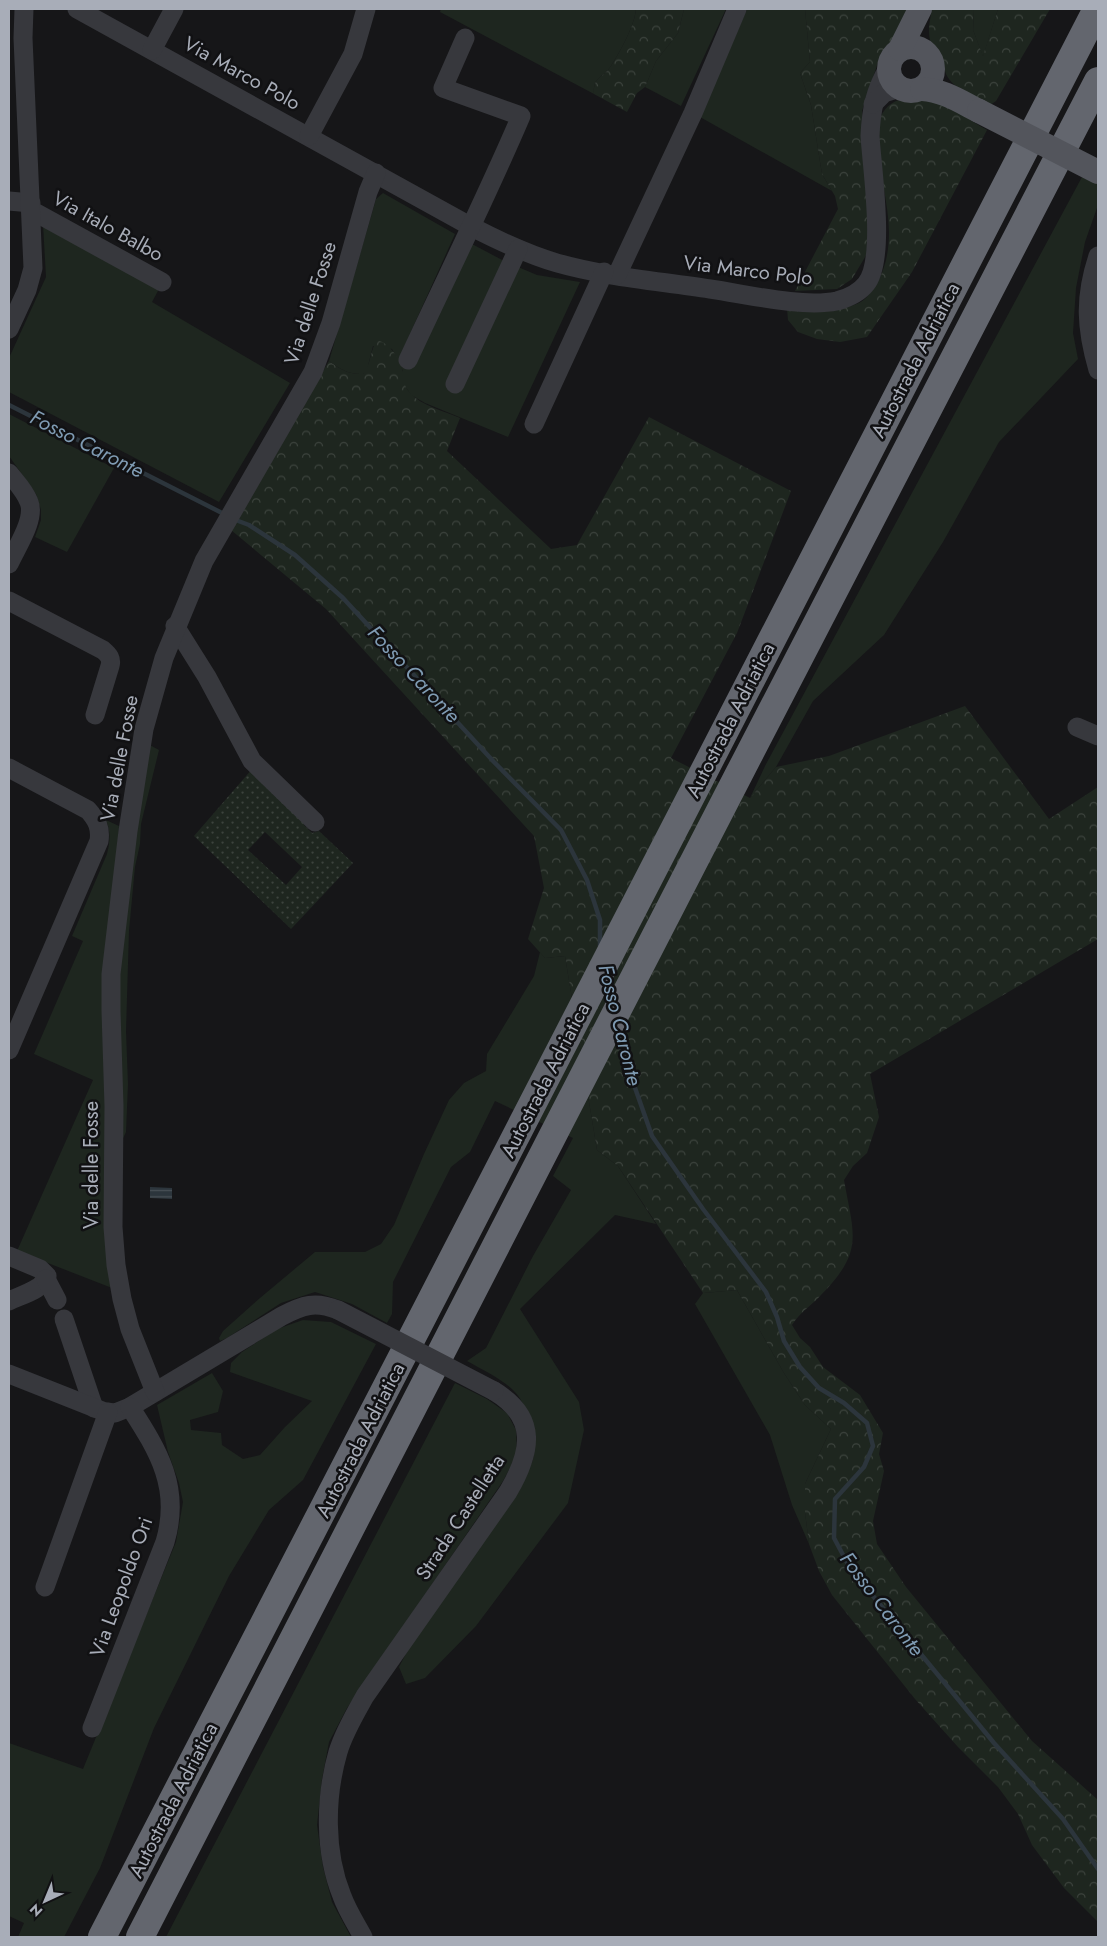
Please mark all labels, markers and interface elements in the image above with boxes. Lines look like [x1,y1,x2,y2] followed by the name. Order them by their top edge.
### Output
[178,29,306,118] street label: Via Marco Polo
[47,184,168,269] street label: Via Italo Balbo
[277,238,344,368] street label: Via delle Fosse
[682,248,814,293] street label: Via Marco Polo
[864,278,967,443] street label: Autostrada Adriatica
[25,402,150,486] water label: Fosso Caronte
[361,618,468,730] water label: Fosso Caronte
[679,638,782,803] street label: Autostrada Adriatica
[93,693,146,824] street label: Via delle Fosse
[590,961,650,1089] water label: Fosso Caronte
[494,998,597,1163] street label: Autostrada Adriatica
[77,1101,106,1229] street label: Via delle Fosse
[309,1358,412,1523] street label: Autostrada Adriatica
[409,1449,512,1586] street label: Strada Castelletta
[83,1513,160,1661] street label: Via Leopoldo Ori
[833,1545,932,1663] water label: Fosso Caronte
[122,1718,225,1883] street label: Autostrada Adriatica
[20,1876,70,1926] north arrow
[25,1899,47,1921] text: N

